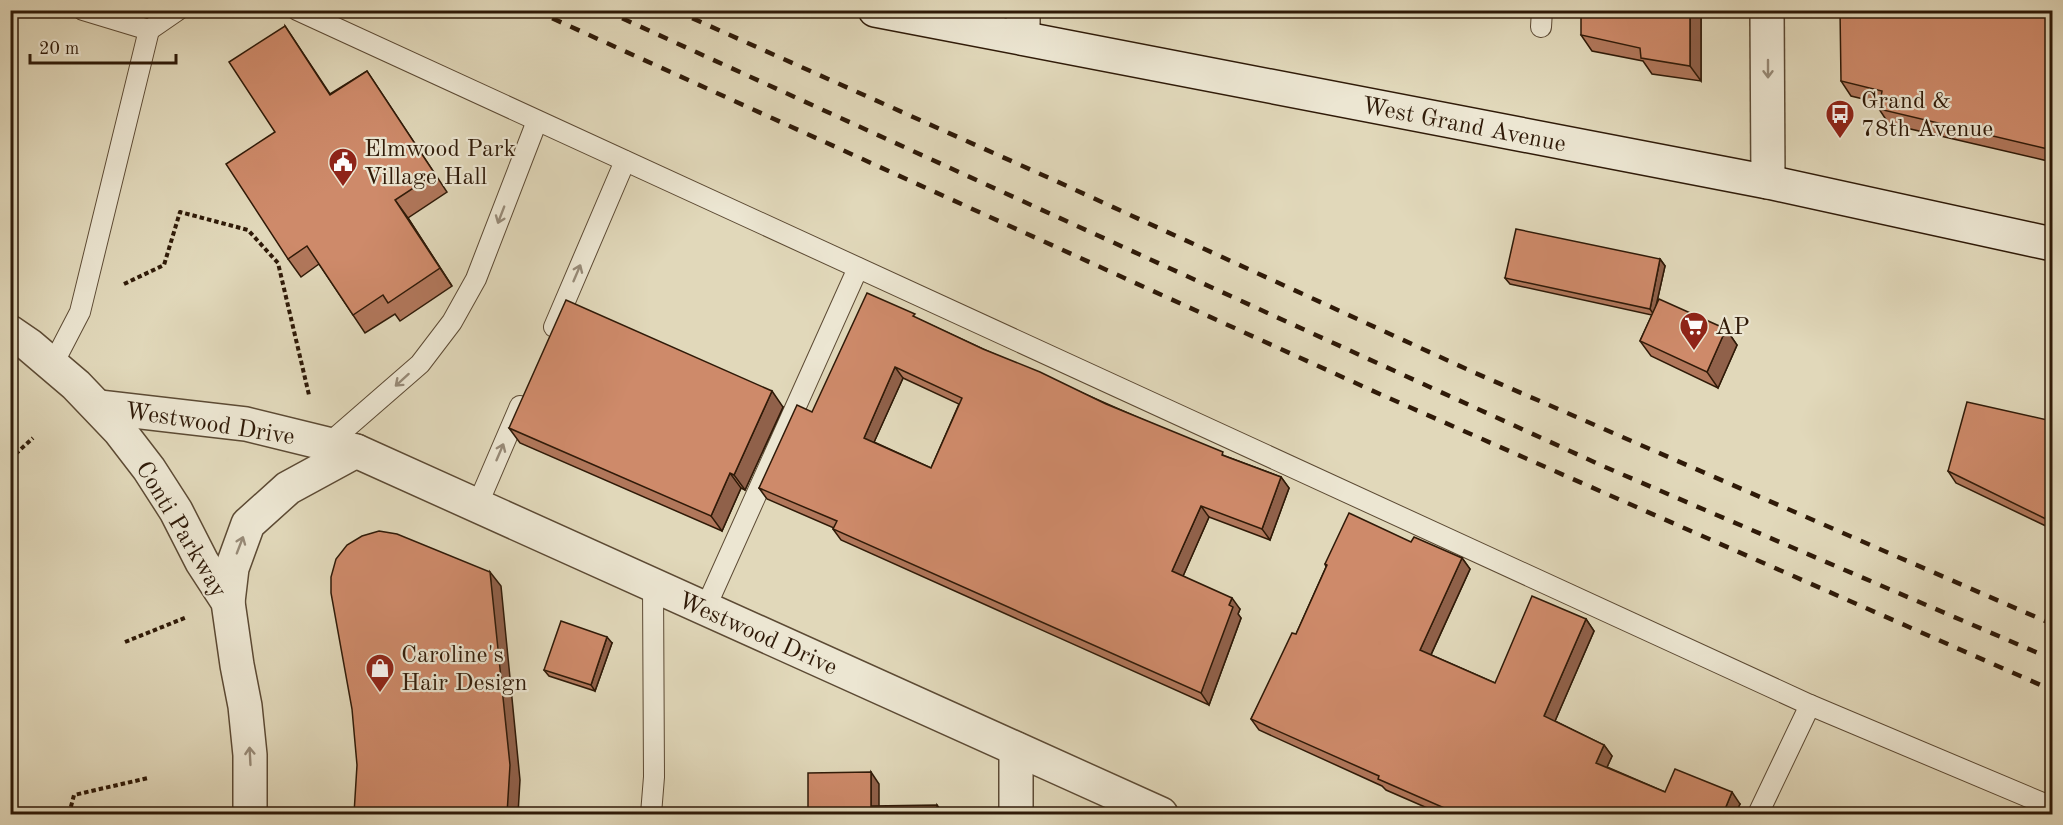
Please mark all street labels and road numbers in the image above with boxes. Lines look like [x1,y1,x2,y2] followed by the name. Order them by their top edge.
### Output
[1360,94,1568,158] street label: West Grand Avenue
[123,400,296,450] street label: Westwood Drive
[130,458,230,602] street label: Conti Parkway
[674,589,840,681] street label: Westwood Drive

